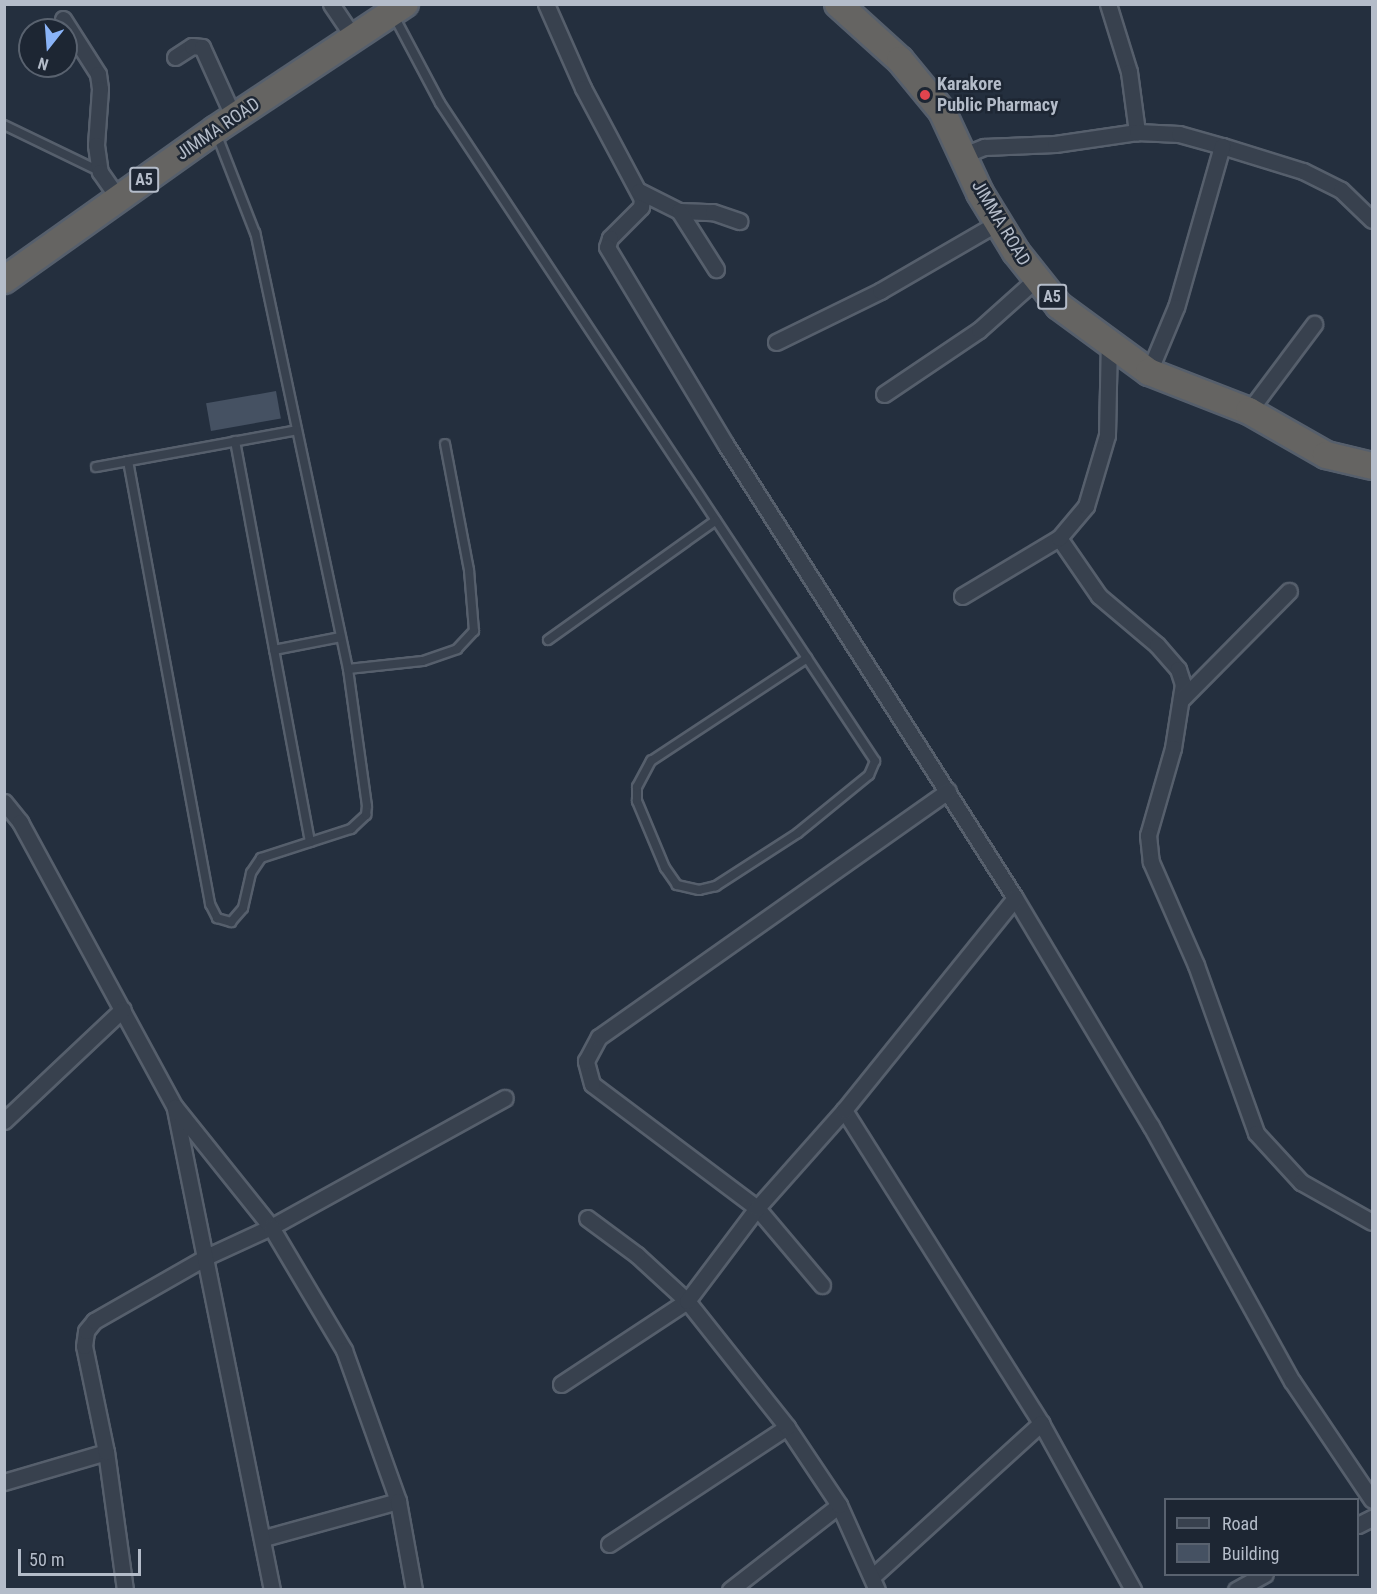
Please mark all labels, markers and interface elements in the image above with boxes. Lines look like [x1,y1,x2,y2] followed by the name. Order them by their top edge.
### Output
[18,18,78,78] north arrow
[36,53,51,74] text: N
[937,74,1058,116] place label: Karakore Public Pharmacy
[918,88,932,102] marker: Karakore Public Pharmacy
[172,93,264,165] street label: JIMMA ROAD
[129,167,159,193] road number: A5
[967,176,1035,270] street label: JIMMA ROAD
[1037,284,1067,310] road number: A5
[1164,1498,1359,1576] legend
[1222,1513,1258,1534] text: Road
[21,1537,144,1575] scale bar
[1222,1543,1279,1564] text: Building
[29,1549,64,1570] text: 50 m

